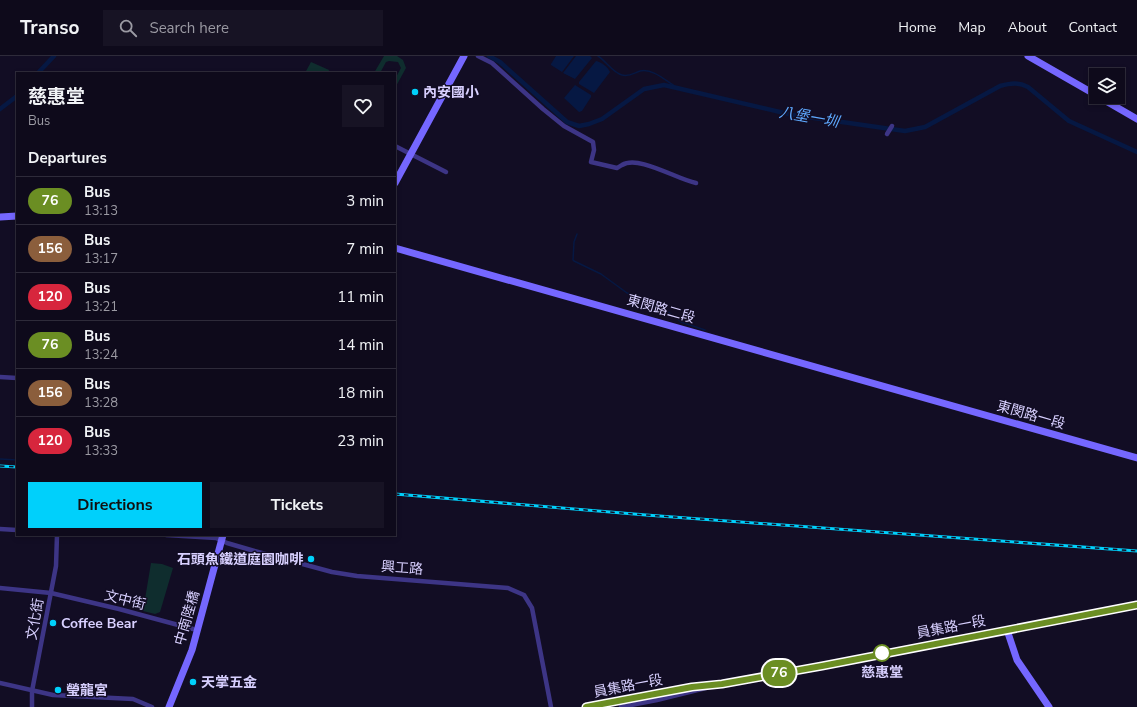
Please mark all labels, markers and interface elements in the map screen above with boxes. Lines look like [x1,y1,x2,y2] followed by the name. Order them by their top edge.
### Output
[103,10,383,46] search box
[20,15,79,41] text: Transo
[117,17,139,39] icon: search
[149,18,229,38] text: Search here
[898,18,936,37] text: Home
[958,18,986,37] text: Map
[1008,18,1047,37] text: About
[1069,18,1117,37] text: Contact
[1089,68,1125,104] map controls
[1089,68,1125,104] button: layers
[423,83,479,102] place label: 內安國小
[28,84,85,110] text: 慈惠堂
[342,85,384,127] button: heart
[410,87,420,97] marker: 內安國小
[778,102,842,132] water label: 八堡一圳
[28,112,50,130] text: Bus
[28,148,107,168] text: Departures
[84,182,110,202] text: Bus
[42,191,58,210] text: 76
[346,191,384,211] text: 3 min
[84,202,118,220] text: 13:13
[84,230,110,250] text: Bus
[37,239,63,258] text: 156
[346,239,384,259] text: 7 min
[84,250,118,268] text: 13:17
[84,278,110,298] text: Bus
[37,287,63,306] text: 120
[337,287,384,307] text: 11 min
[625,290,697,328] street label: 東閔路二段
[84,298,118,316] text: 13:21
[84,326,110,346] text: Bus
[42,335,58,354] text: 76
[337,335,384,355] text: 14 min
[84,346,118,364] text: 13:24
[84,374,110,394] text: Bus
[37,383,63,402] text: 156
[337,383,384,403] text: 18 min
[84,394,118,412] text: 13:28
[995,396,1067,434] street label: 東閔路一段
[84,422,110,442] text: Bus
[37,431,63,450] text: 120
[337,431,384,451] text: 23 min
[84,442,118,460] text: 13:33
[28,482,202,528] button: Directions
[210,482,384,528] button: Tickets
[177,550,304,569] place label: 石頭魚鐵道庭園咖啡
[306,554,316,564] marker: 石頭魚鐵道庭園咖啡
[380,557,424,579] street label: 興工路
[102,586,148,614] street label: 文中街
[170,588,204,648] street label: 中南陸橋
[22,597,48,641] street label: 文化街
[915,611,987,643] street label: 員集路一段
[61,614,138,633] place label: Coffee Bear
[48,618,58,628] marker: Coffee Bear
[873,644,891,662] marker: 慈惠堂
[761,660,797,686] line badge: 76
[771,663,787,682] text: 76
[861,663,903,682] place label: 慈惠堂
[592,670,664,702] street label: 員集路一段
[201,673,257,692] place label: 天掌五金
[188,677,198,687] marker: 天掌五金
[66,681,108,700] place label: 瑩龍宮
[53,685,63,695] marker: 瑩龍宮

